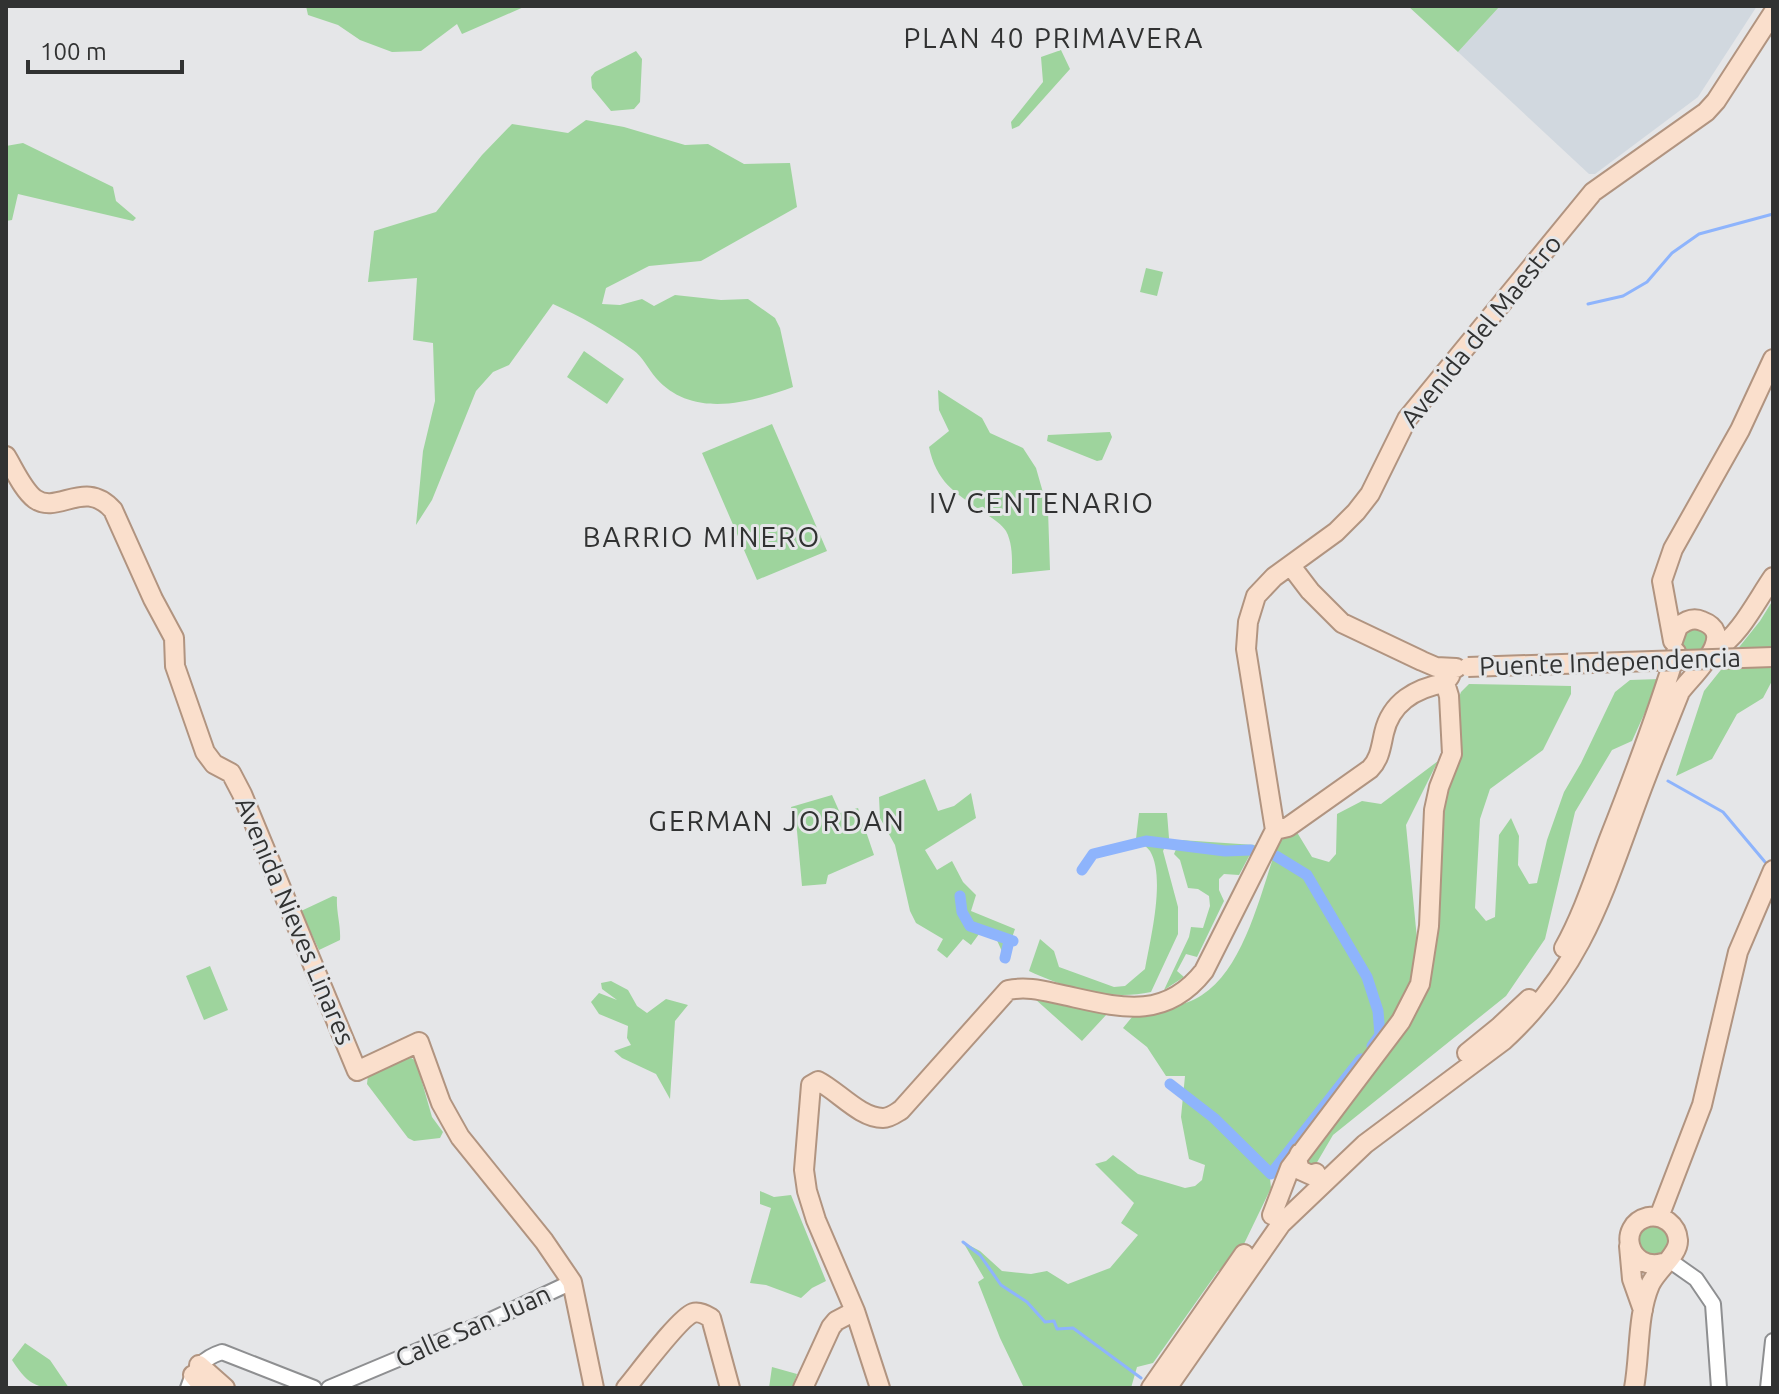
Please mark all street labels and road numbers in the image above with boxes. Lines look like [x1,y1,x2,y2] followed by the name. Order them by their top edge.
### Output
[1394,229,1567,432] street label: Avenida del Maestro
[1479,642,1741,681] street label: Puente Independencia
[230,793,361,1049] street label: Avenida Nieves Linares
[391,1278,555,1373] street label: Calle San Juan

